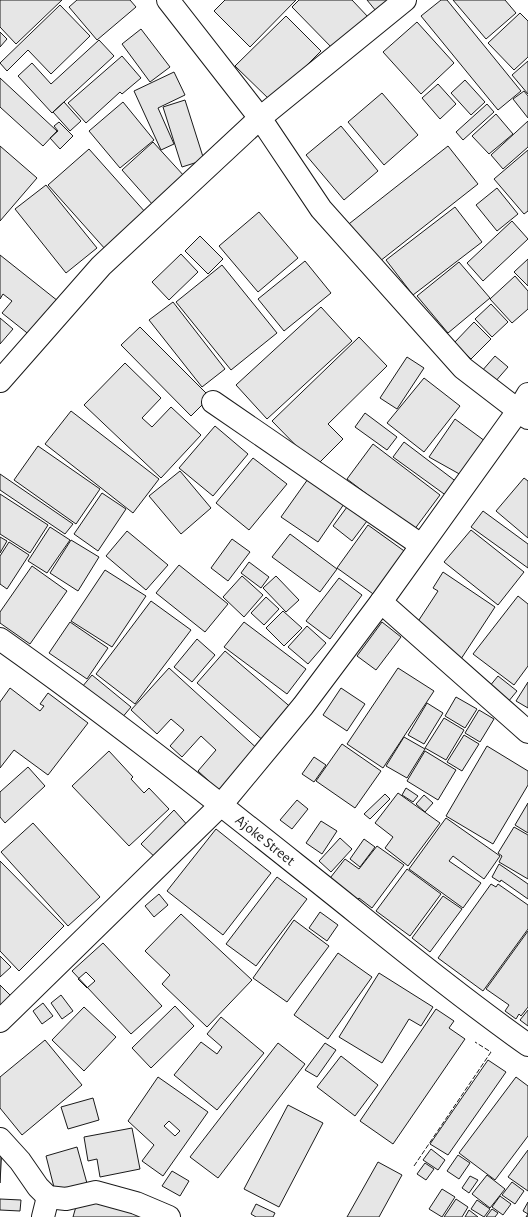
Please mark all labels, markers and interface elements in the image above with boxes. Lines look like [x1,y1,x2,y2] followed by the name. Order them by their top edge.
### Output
[232,812,298,869] street label: Ajoke Street

